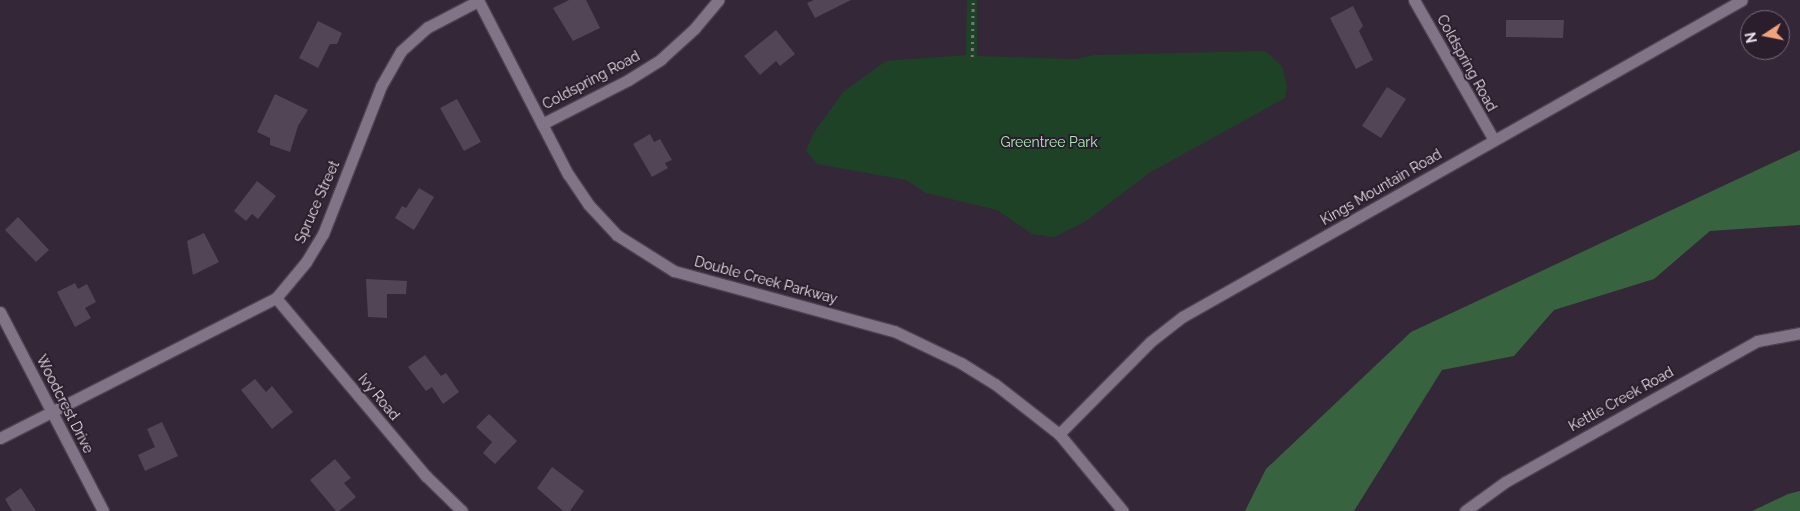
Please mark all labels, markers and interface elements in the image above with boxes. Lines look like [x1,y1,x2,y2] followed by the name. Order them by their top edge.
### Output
[1740,10,1790,60] north arrow
[1434,12,1500,114] street label: Coldspring Road
[1742,31,1760,44] text: N
[539,47,643,113] street label: Coldspring Road
[1000,134,1098,150] park label: Greentree Park
[1318,146,1444,228] street label: Kings Mountain Road
[291,158,343,246] street label: Spruce Street
[693,253,839,307] street label: Double Creek Parkway
[33,352,97,456] street label: Woodcrest Drive
[1566,363,1676,435] street label: Kettle Creek Road
[355,370,403,424] street label: Ivy Road

